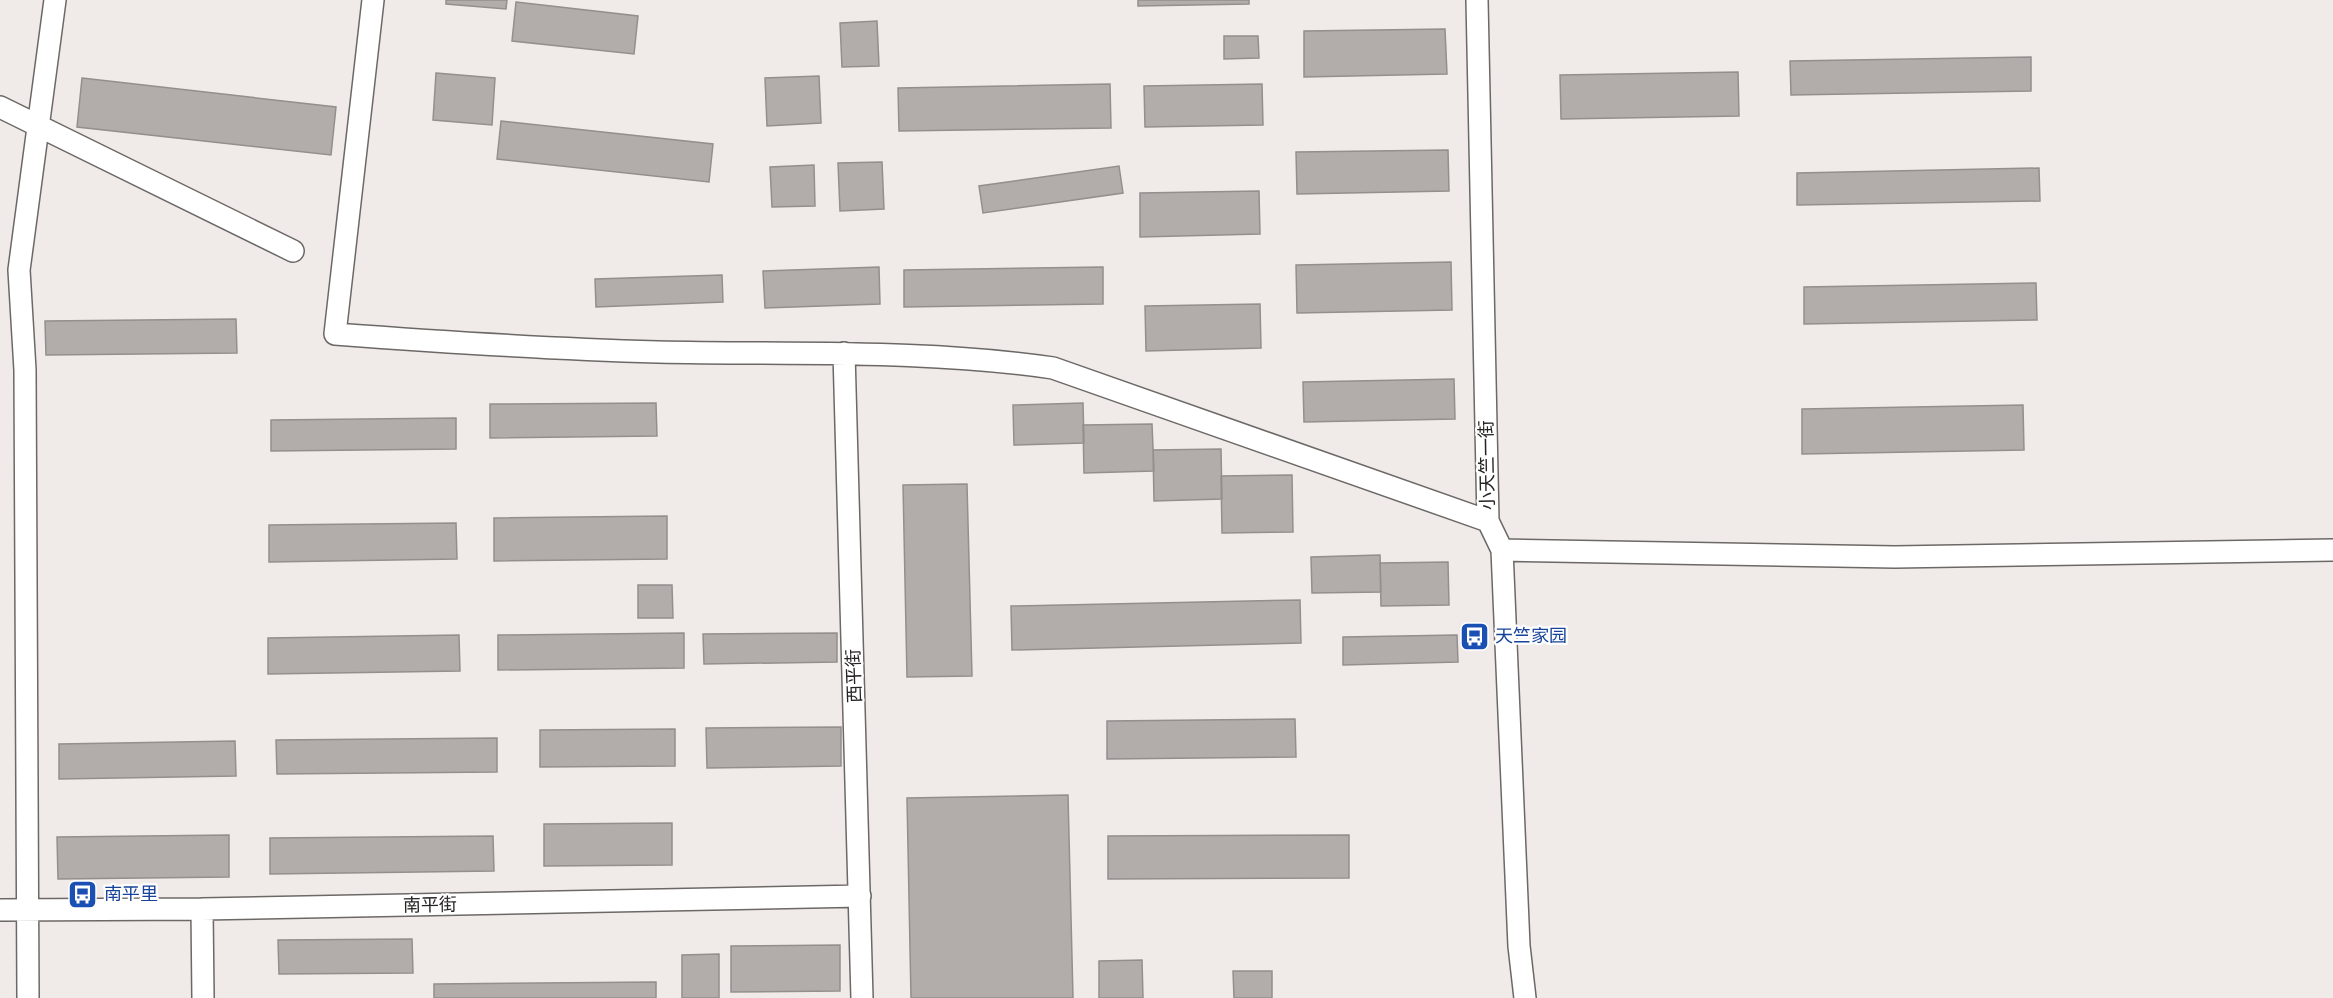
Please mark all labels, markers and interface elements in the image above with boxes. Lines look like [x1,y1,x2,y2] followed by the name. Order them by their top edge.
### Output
[1476,420,1499,510] street label: 小天竺一街
[1458,620,1490,652] bus stop icon: 天竺家园
[1495,626,1567,647] place label: 天竺家园
[843,649,866,703] street label: 西平街
[67,878,99,910] bus stop icon: 南平里
[104,884,158,905] place label: 南平里
[403,895,457,916] street label: 南平街

